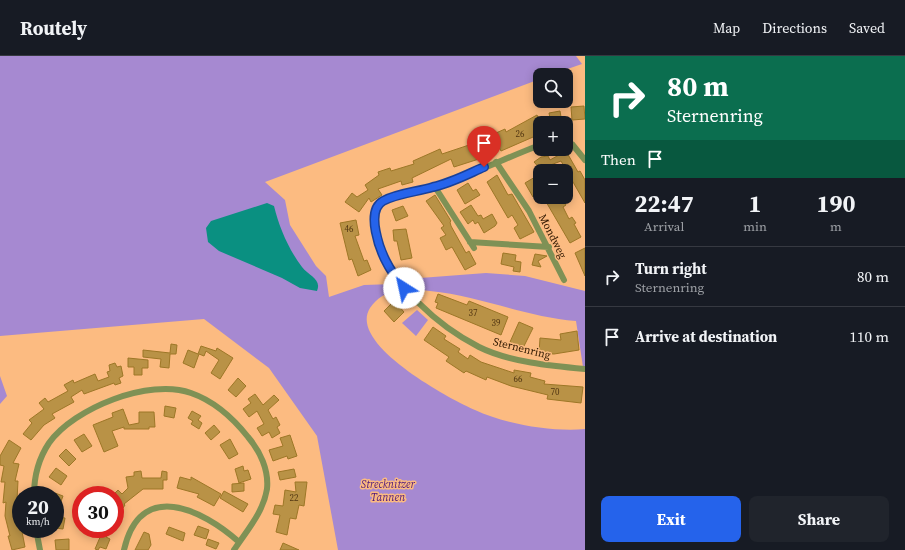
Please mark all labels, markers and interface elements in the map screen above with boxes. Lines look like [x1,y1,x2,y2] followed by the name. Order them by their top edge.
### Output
[20,15,87,41] text: Routely
[713,18,740,38] text: Map
[762,18,827,38] text: Directions
[849,18,885,38] text: Saved
[667,67,729,105] text: 80 m
[533,68,573,204] map controls
[533,68,573,108] button: search
[601,72,653,124] icon: right
[667,103,763,128] text: Sternenring
[533,116,573,156] button: +
[467,126,501,167] pin
[515,128,525,140] house number: 26
[473,132,495,154] icon: arrive
[644,148,666,170] icon: arrive
[601,149,636,170] text: Then
[533,164,573,204] button: −
[635,187,694,220] text: 22:47
[749,187,762,220] text: 1
[816,187,855,220] text: 190
[535,211,570,261] street label: Mondweg
[644,218,684,235] text: Arrival
[743,218,767,235] text: min
[830,218,842,235] text: m
[344,223,354,235] house number: 46
[635,258,707,279] text: Turn right
[601,266,623,288] icon: right
[857,266,889,287] text: 80 m
[383,267,425,309] position arrow
[635,279,704,296] text: Sternenring
[468,307,478,319] house number: 37
[491,317,501,329] house number: 39
[601,326,623,348] icon: arrive
[635,326,777,347] text: Arrive at destination
[849,326,889,347] text: 110 m
[492,334,552,363] street label: Sternenring
[513,373,523,385] house number: 66
[550,386,560,398] house number: 70
[361,477,416,505] park label: Strecknitzer Tannen
[72,486,124,538] speed limit sign: 30
[289,492,299,504] house number: 22
[27,493,49,521] text: 20
[601,496,741,542] button: Exit
[749,496,889,542] button: Share
[26,515,50,528] text: km/h

